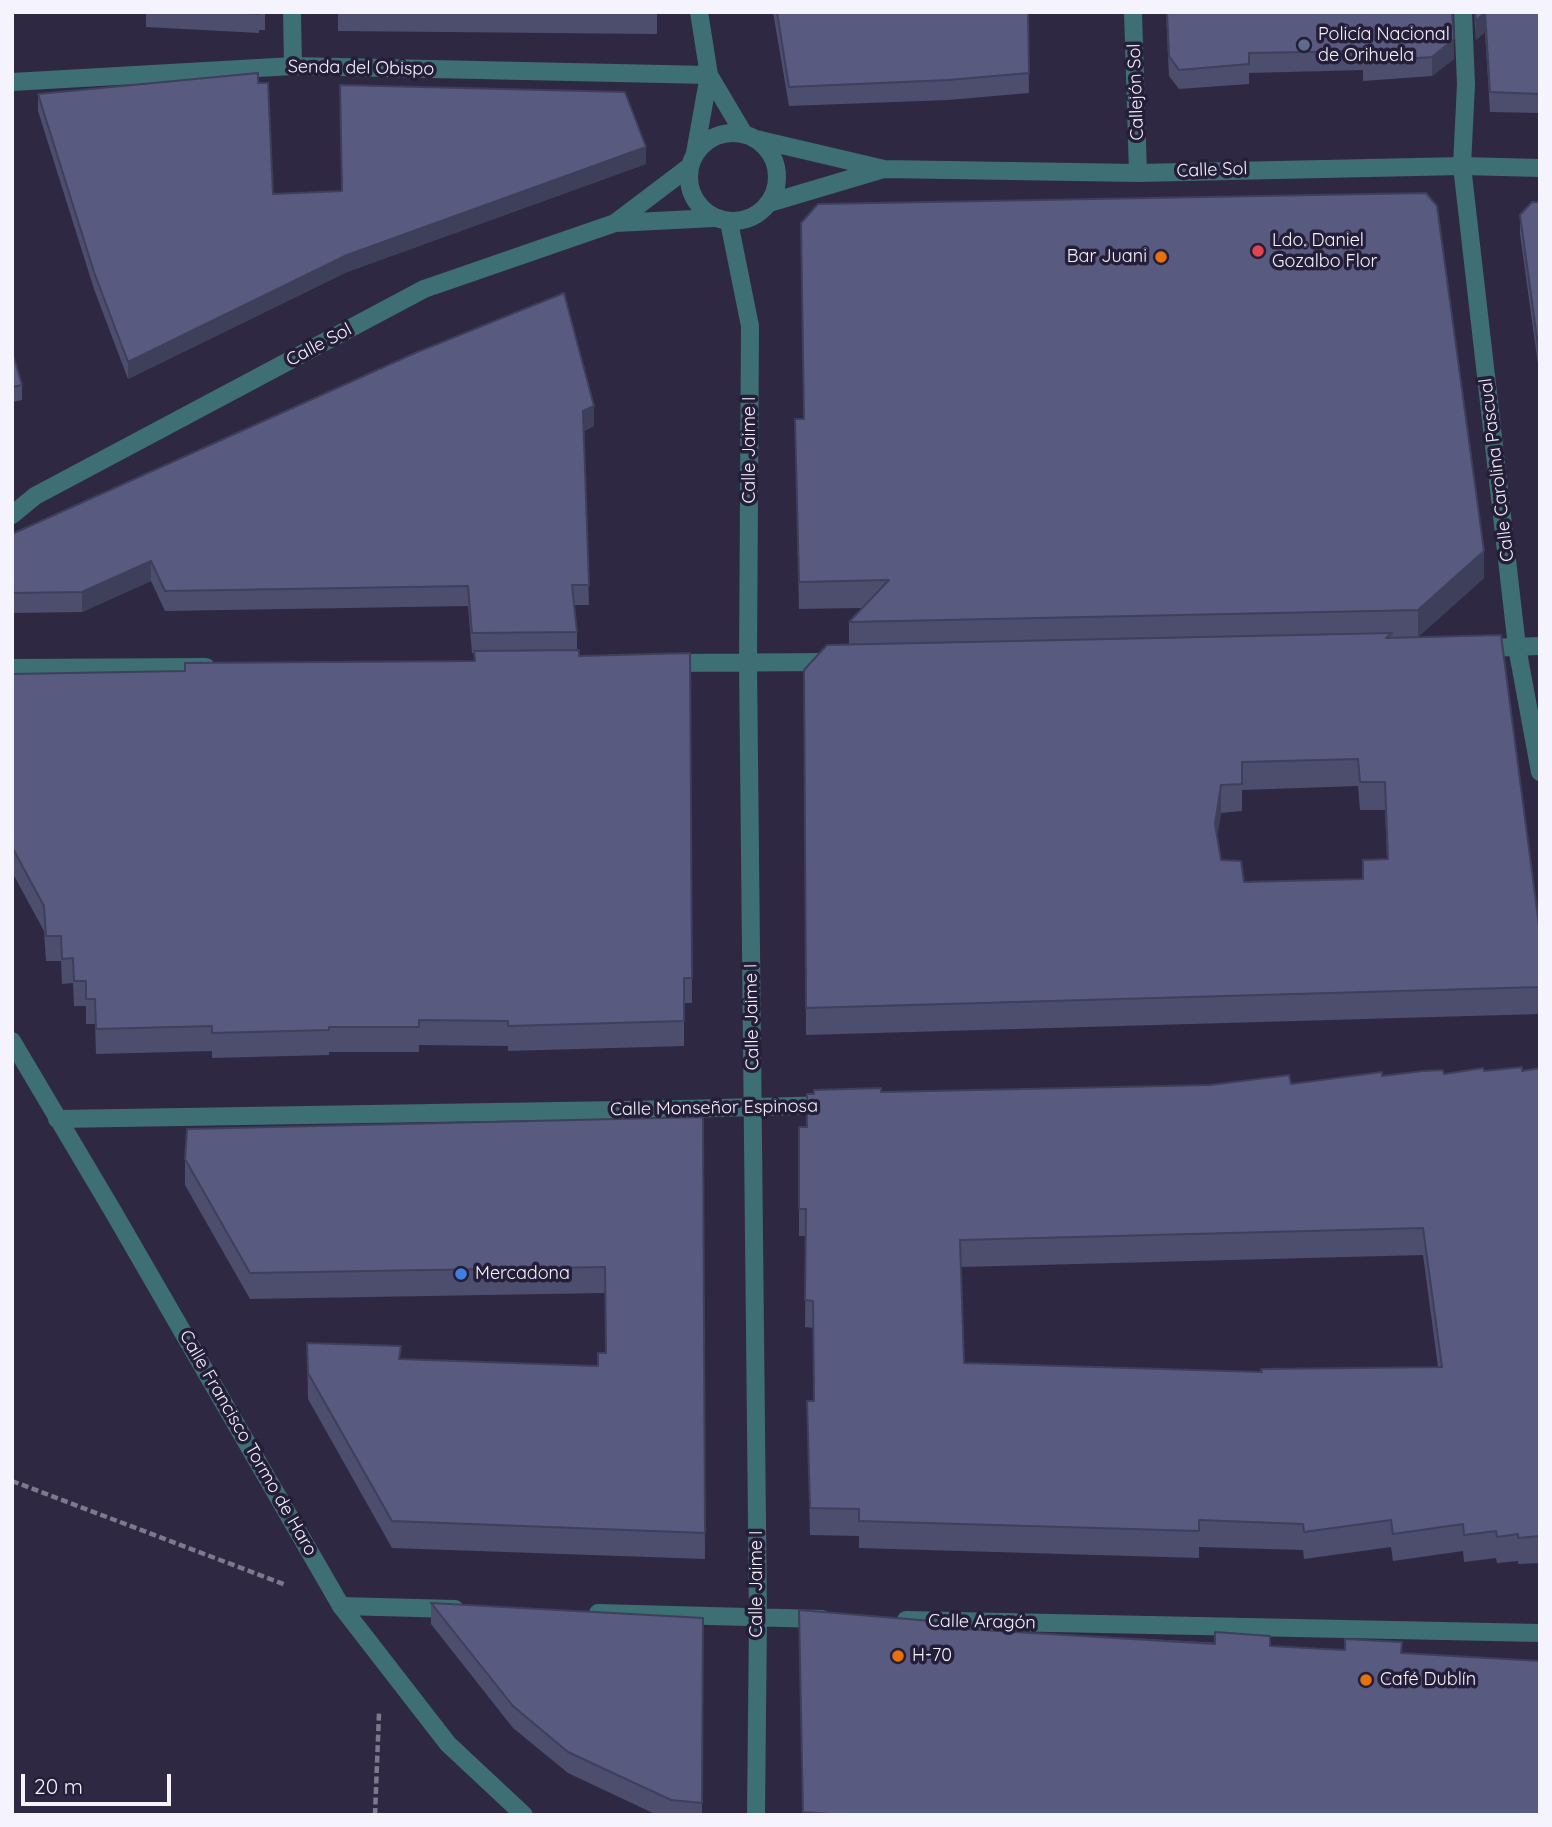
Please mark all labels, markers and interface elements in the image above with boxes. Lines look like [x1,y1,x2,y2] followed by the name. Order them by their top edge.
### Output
[1318,24,1450,66] place label: Policía Nacional de Orihuela
[1296,37,1312,53] marker: Policía Nacional de Orihuela
[1124,43,1148,141] street label: Callejón Sol
[288,56,434,80] street label: Senda del Obispo
[1176,158,1248,182] street label: Calle Sol
[1272,230,1378,272] place label: Ldo. Daniel Gozalbo Flor
[1250,243,1266,259] marker: Ldo. Daniel Gozalbo Flor
[1067,246,1147,268] place label: Bar Juani
[1153,249,1169,265] marker: Bar Juani
[283,319,355,371] street label: Calle Sol
[1475,377,1519,563] street label: Calle Carolina Pascual
[739,397,761,503] street label: Calle Jaime I
[740,963,764,1071] street label: Calle Jaime I
[610,1095,818,1121] street label: Calle Monseñor Espinosa
[475,1263,570,1285] place label: Mercadona
[453,1266,469,1282] marker: Mercadona
[174,1326,322,1560] street label: Calle Francisco Tormo de Haro
[746,1531,768,1637] street label: Calle Jaime I
[928,1610,1036,1634] street label: Calle Aragón
[912,1645,952,1667] place label: H-70
[890,1648,906,1664] marker: H-70
[1380,1669,1476,1691] place label: Café Dublín
[1358,1672,1374,1688] marker: Café Dublín
[24,1760,175,1804] scale bar
[34,1773,83,1799] text: 20 m

